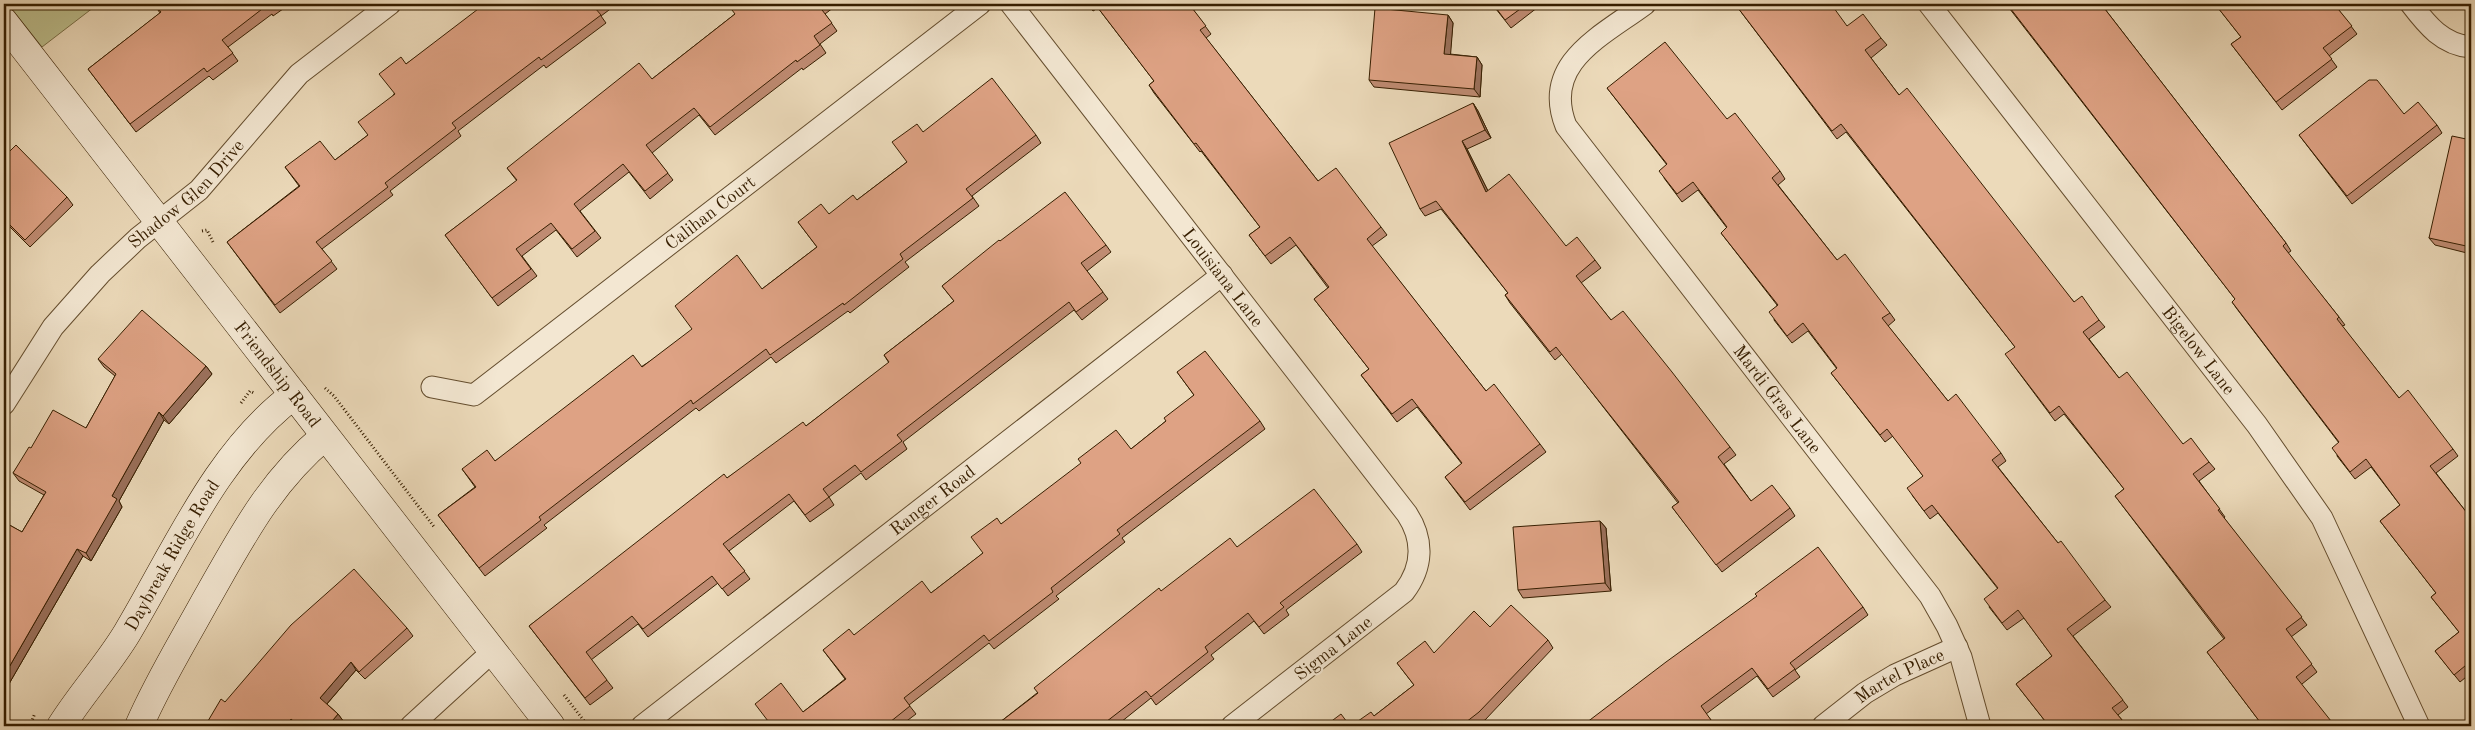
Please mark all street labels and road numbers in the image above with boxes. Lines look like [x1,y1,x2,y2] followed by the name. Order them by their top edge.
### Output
[125,137,248,252] street label: Shadow Glen Drive
[662,173,759,254] street label: Calihan Court
[1179,225,1266,331] street label: Louisiana Lane
[2158,303,2238,399] street label: Bigelow Lane
[230,318,323,431] street label: Friendship Road
[1729,342,1824,457] street label: Mardi Gras Lane
[887,462,979,539] street label: Ranger Road
[122,477,223,634] street label: Daybreak Ridge Road
[1291,613,1376,684] street label: Sigma Lane
[1852,646,1947,707] street label: Martel Place

